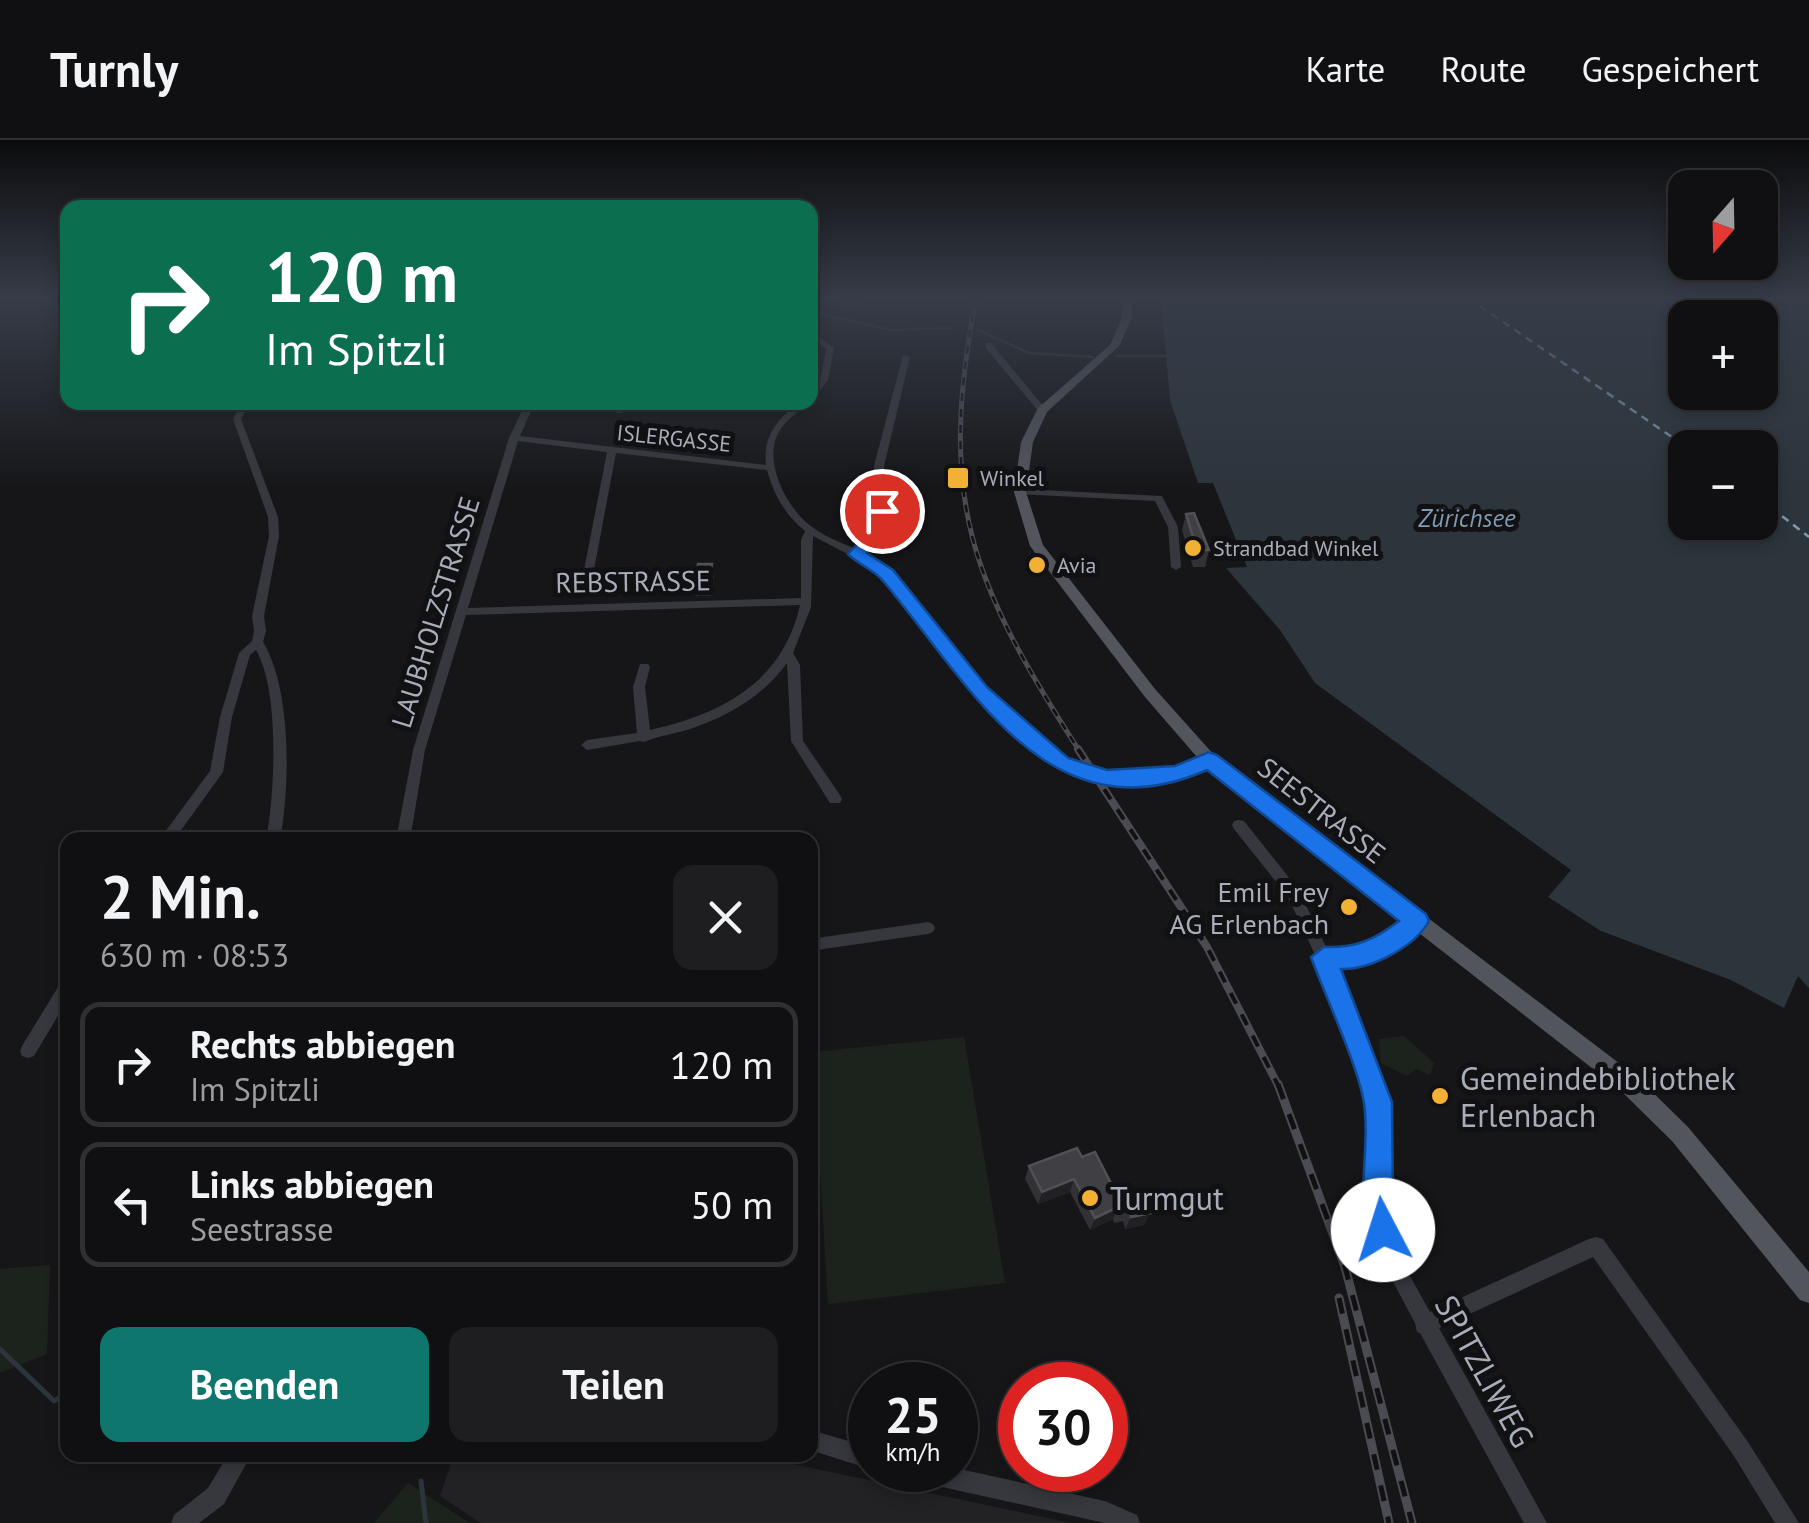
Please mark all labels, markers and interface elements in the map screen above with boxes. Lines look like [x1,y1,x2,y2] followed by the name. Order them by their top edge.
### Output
[50,38,178,100] text: Turnly
[1305,46,1385,92] text: Karte
[1440,46,1526,92] text: Route
[1581,46,1759,92] text: Gespeichert
[1668,170,1778,280] north arrow
[1668,170,1778,540] map controls
[265,231,458,321] text: 120 m
[100,240,230,370] icon: right
[1668,300,1778,410] button: +
[265,319,448,377] text: Im Spitzli
[615,418,733,458] street label: ISLERGASSE
[1668,430,1778,540] button: −
[980,464,1045,492] place label: Winkel
[945,465,971,491] marker: Winkel
[840,469,925,554] pin
[855,484,910,539] icon: arrive
[382,492,488,732] street label: LAUBHOLZSTRASSE
[1417,502,1516,534] water label: Zürichsee
[1213,534,1379,562] place label: Strandbad Winkel
[1182,537,1204,559] marker: Strandbad Winkel
[1057,551,1097,579] place label: Avia
[1026,554,1048,576] marker: Avia
[555,561,711,601] street label: REBSTRASSE
[1251,749,1393,871] street label: SEESTRASSE
[100,857,261,935] text: 2 Min.
[673,865,778,970] button: close
[1170,873,1329,942] place label: Emil Frey AG Erlenbach
[1338,896,1360,918] marker: Emil Frey AG Erlenbach
[100,934,289,976] text: 630 m · 08:53
[190,1019,456,1068] text: Rechts abbiegen
[105,1037,160,1092] icon: right
[670,1040,773,1089] text: 120 m
[1460,1057,1736,1136] place label: Gemeindebibliothek Erlenbach
[190,1068,320,1110] text: Im Spitzli
[1429,1085,1451,1107] marker: Gemeindebibliothek Erlenbach
[190,1159,434,1208] text: Links abbiegen
[105,1177,160,1232] icon: left
[1110,1177,1224,1219] place label: Turmgut
[1331,1178,1435,1282] position arrow
[691,1180,773,1229] text: 50 m
[1079,1187,1101,1209] marker: Turmgut
[190,1208,333,1250] text: Seestrasse
[1426,1287,1544,1455] street label: SPITZLIWEG
[100,1327,429,1442] button: Beenden
[449,1327,778,1442] button: Teilen
[998,1362,1128,1492] speed limit sign: 30
[885,1382,941,1447] text: 25
[886,1436,940,1468] text: km/h

